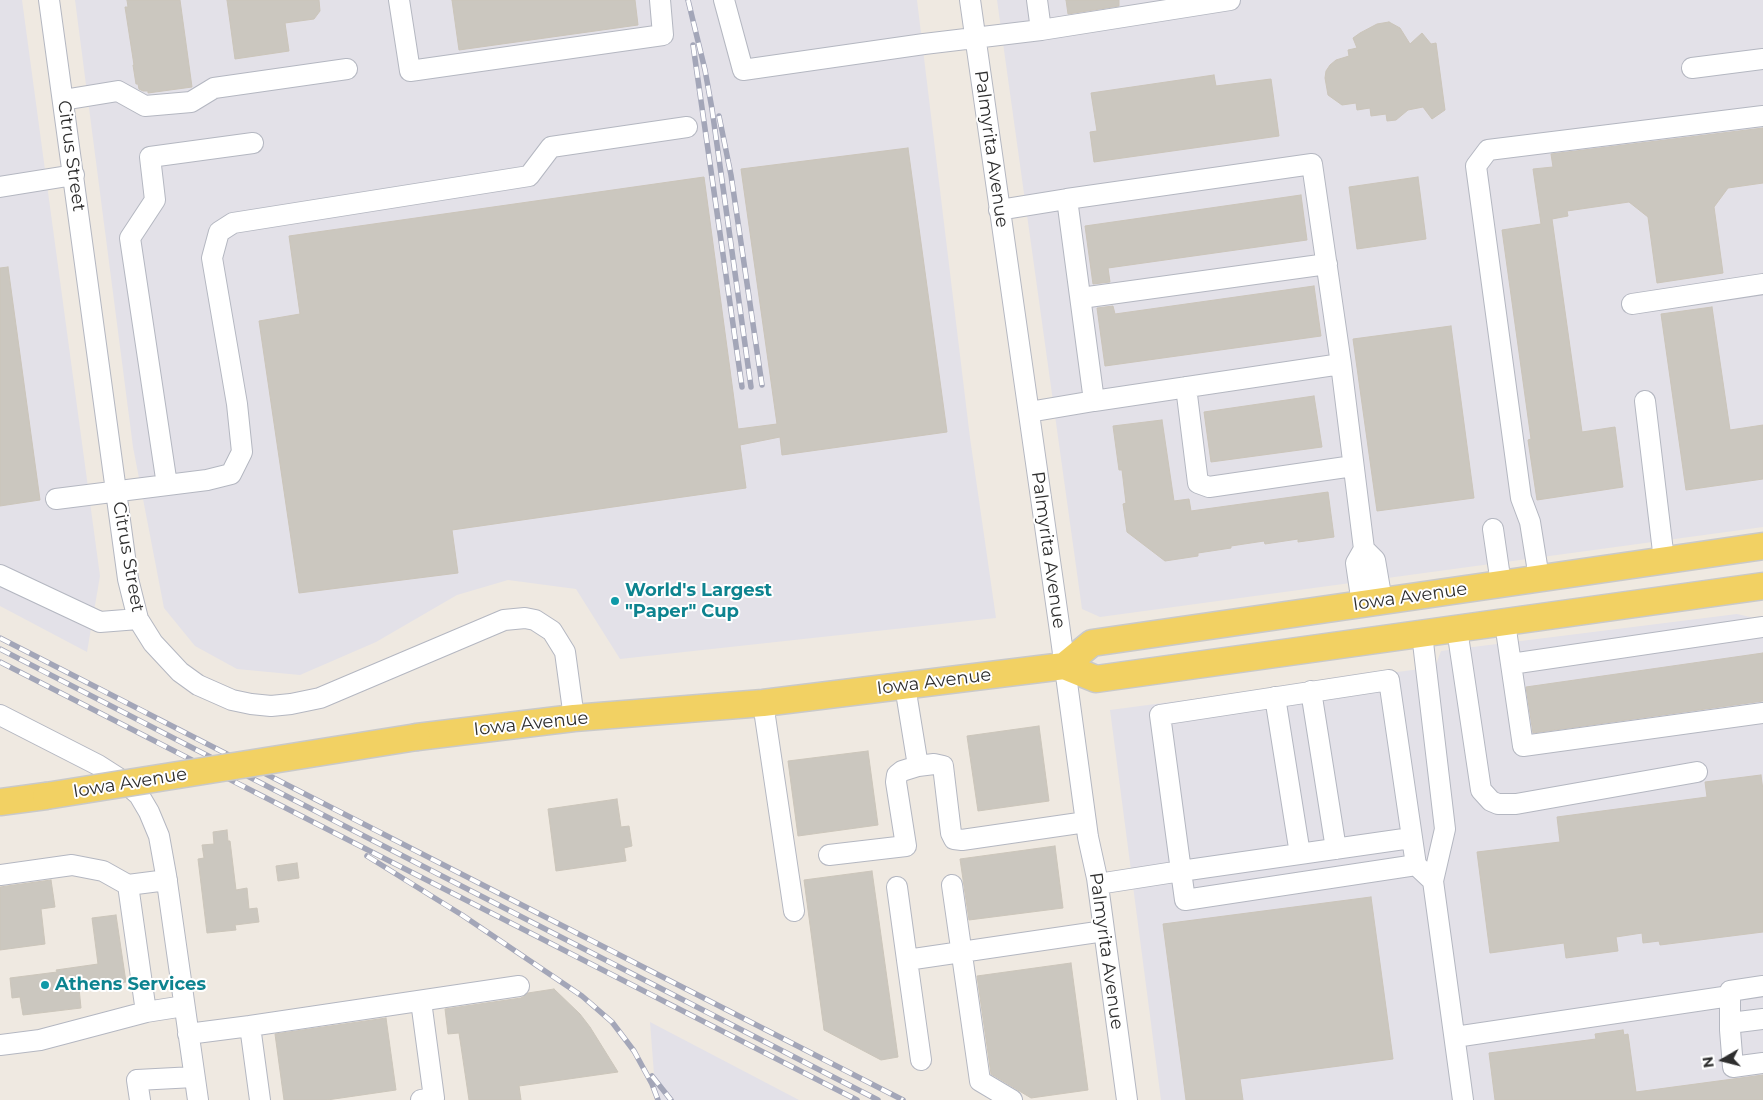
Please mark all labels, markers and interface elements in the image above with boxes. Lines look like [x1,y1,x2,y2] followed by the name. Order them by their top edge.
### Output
[969,69,1013,229] street label: Palmyrita Avenue
[53,99,89,213] street label: Citrus Street
[1026,470,1070,630] street label: Palmyrita Avenue
[108,500,148,614] street label: Citrus Street
[1351,578,1469,616] street label: Iowa Avenue
[625,580,772,622] place label: World's Largest "Paper" Cup
[609,595,621,607] marker: World's Largest "Paper" Cup
[876,664,992,700] street label: Iowa Avenue
[473,707,589,741] street label: Iowa Avenue
[71,763,189,803] street label: Iowa Avenue
[1084,871,1128,1031] street label: Palmyrita Avenue
[55,974,206,996] place label: Athens Services
[39,979,51,991] marker: Athens Services
[1698,1035,1748,1085] north arrow
[1698,1055,1718,1069] text: N

